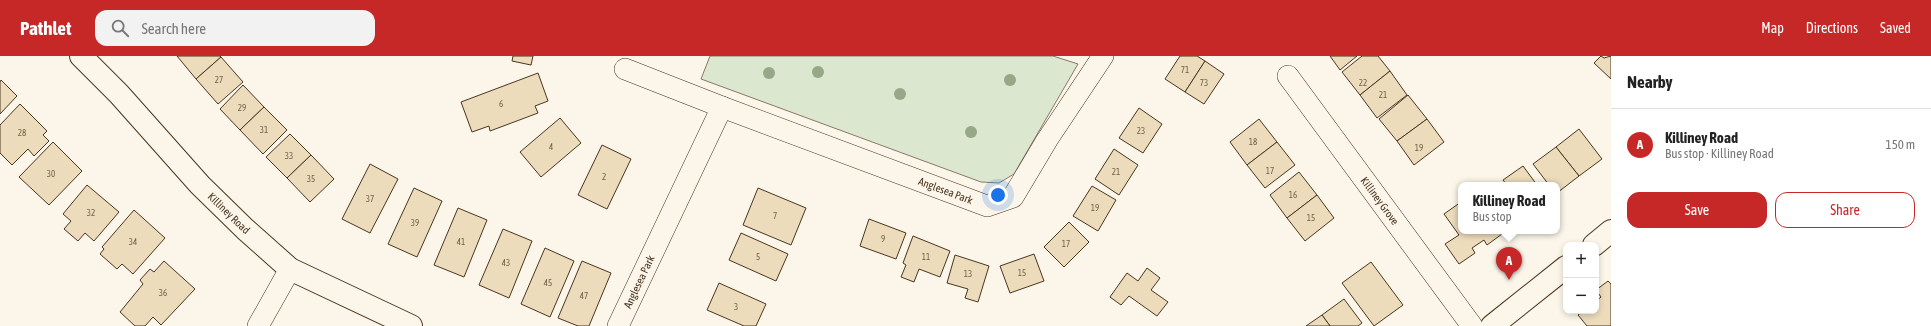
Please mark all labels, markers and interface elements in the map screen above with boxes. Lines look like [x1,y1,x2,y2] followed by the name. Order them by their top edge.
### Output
[95,10,375,46] search box
[20,17,71,39] text: Pathlet
[109,17,131,39] icon: search
[141,20,206,37] text: Search here
[1761,20,1784,36] text: Map
[1806,20,1858,36] text: Directions
[1880,20,1911,36] text: Saved
[1181,65,1189,75] house number: 71
[1627,72,1673,92] text: Nearby
[215,75,223,85] house number: 27
[1200,78,1208,88] house number: 73
[1359,78,1367,88] house number: 22
[1379,90,1387,100] house number: 21
[499,99,503,109] house number: 6
[238,103,246,113] house number: 29
[260,125,268,135] house number: 31
[1137,126,1145,136] house number: 23
[18,128,26,138] house number: 28
[1665,129,1738,146] text: Killiney Road
[1249,137,1257,147] house number: 18
[1637,137,1643,152] text: A
[1886,137,1915,152] text: 150 m
[549,142,553,152] house number: 4
[1415,143,1423,153] house number: 19
[1665,146,1774,161] text: Bus stop · Killiney Road
[285,151,293,161] house number: 33
[1266,166,1274,176] house number: 17
[1112,167,1120,177] house number: 21
[47,169,55,179] house number: 30
[602,172,606,182] house number: 2
[307,174,315,184] house number: 35
[917,175,975,206] street label: Anglesea Park
[1358,175,1401,227] street label: Killiney Grove
[1458,182,1560,234] popup
[988,185,1008,205] your location
[206,190,252,236] street label: Killiney Road
[1289,190,1297,200] house number: 16
[1472,192,1546,209] text: Killiney Road
[1627,192,1767,228] button: Save
[1775,192,1915,228] button: Share
[366,194,374,204] house number: 37
[1091,203,1099,213] house number: 19
[87,208,95,218] house number: 32
[1472,209,1512,224] text: Bus stop
[773,211,777,221] house number: 7
[1307,213,1315,223] house number: 15
[411,218,419,228] house number: 39
[881,234,885,244] house number: 9
[129,237,137,247] house number: 34
[457,237,465,247] house number: 41
[1062,239,1070,249] house number: 17
[1563,242,1599,314] map controls
[1563,242,1599,278] button: +
[1496,247,1522,280] pin: A
[756,252,760,262] house number: 5
[922,252,930,262] house number: 11
[621,253,657,310] street label: Anglesea Park
[502,258,510,268] house number: 43
[1018,268,1026,278] house number: 15
[964,269,972,279] house number: 13
[544,278,552,288] house number: 45
[1563,278,1599,314] button: −
[159,288,167,298] house number: 36
[580,291,588,301] house number: 47
[734,302,738,312] house number: 3

